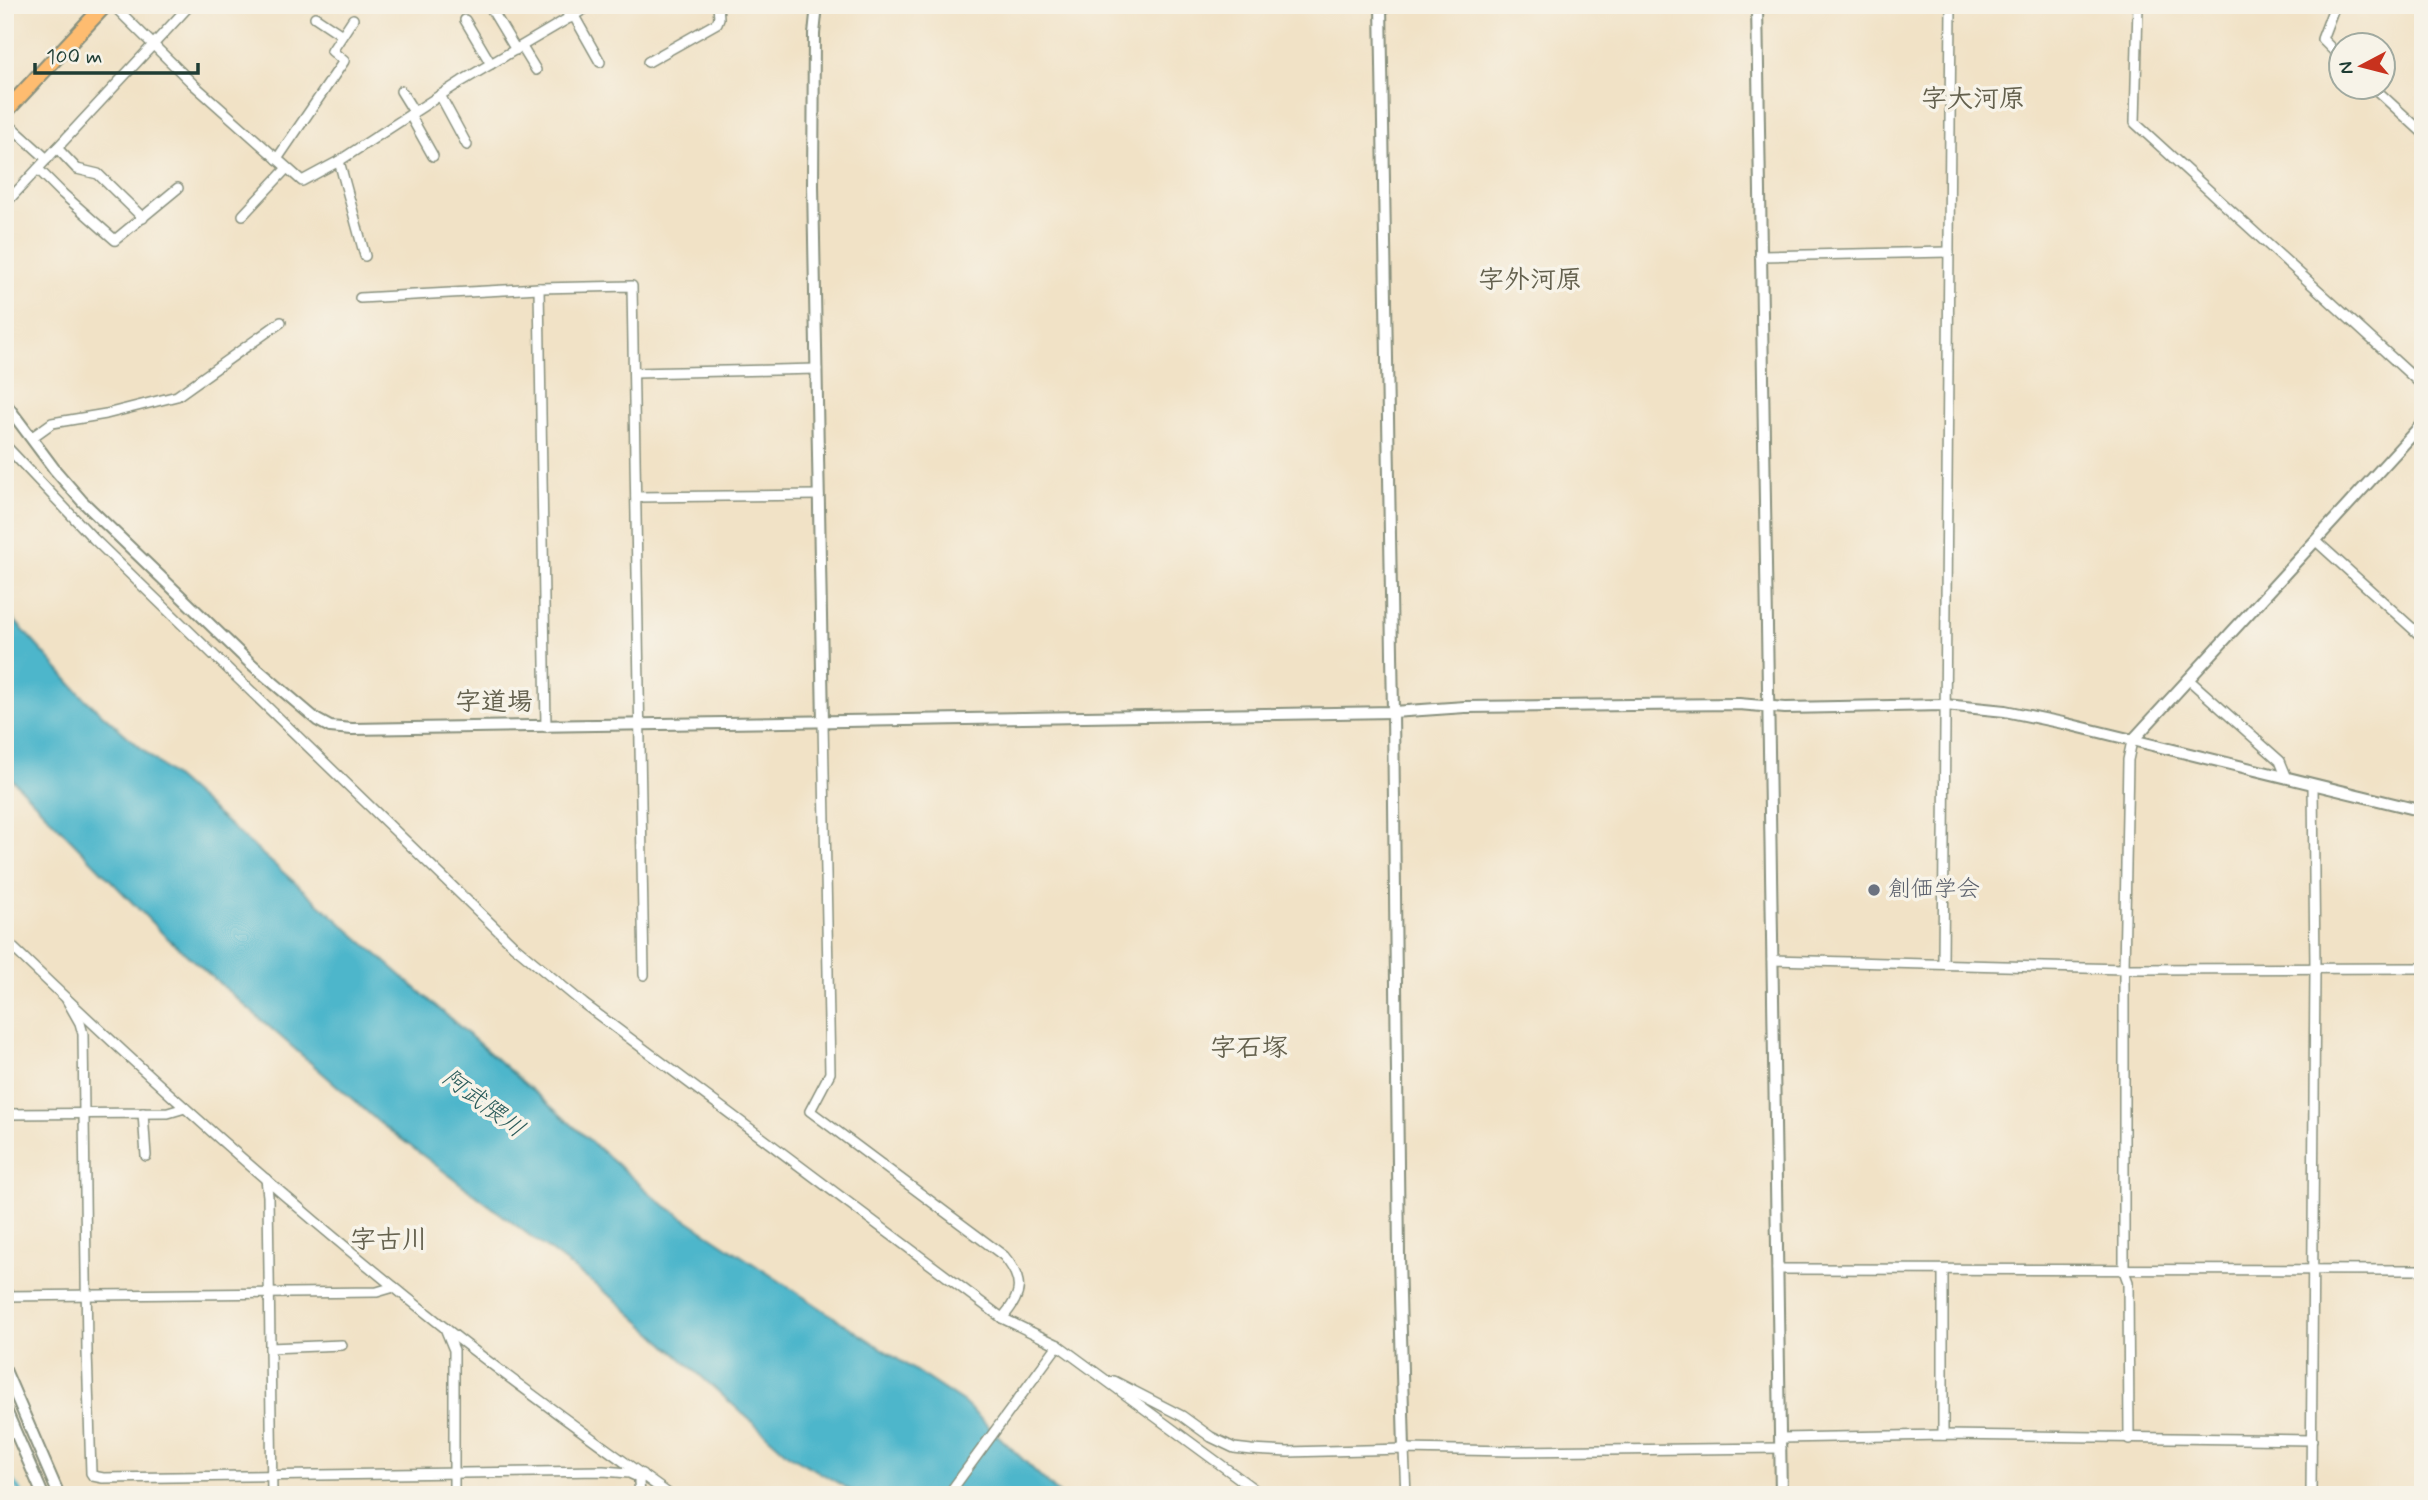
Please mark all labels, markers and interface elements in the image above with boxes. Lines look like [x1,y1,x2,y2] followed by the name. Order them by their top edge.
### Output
[35,32,198,76] scale bar
[2326,32,2396,102] north arrow
[46,43,102,71] text: 100 m
[2333,60,2360,76] text: N
[1921,83,2025,117] district label: 字大河原
[1478,264,1582,298] district label: 字外河原
[455,686,533,720] district label: 字道場
[1888,875,1980,905] place label: 創価学会
[1866,882,1882,898] marker: 創価学会
[1210,1032,1288,1066] district label: 字石塚
[435,1063,531,1145] water label: 阿武隈川
[350,1224,428,1258] district label: 字古川

